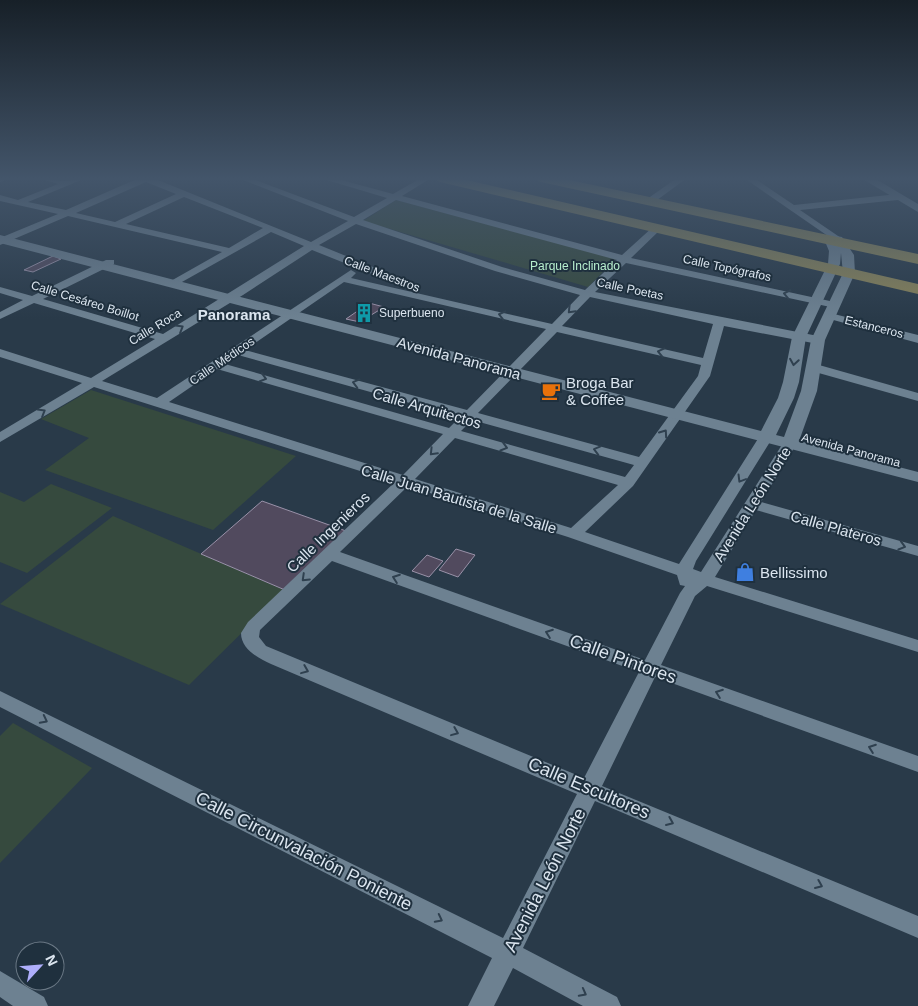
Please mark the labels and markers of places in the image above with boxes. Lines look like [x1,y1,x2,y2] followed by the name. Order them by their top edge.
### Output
[353,302,375,324] building icon: Superbueno
[379,306,445,320] place label: Superbueno
[566,374,634,408] place label: Broga Bar & Coffee
[540,380,562,402] cafe icon: Broga Bar & Coffee
[734,561,756,583] shop icon: Bellissimo
[760,564,828,581] place label: Bellissimo

